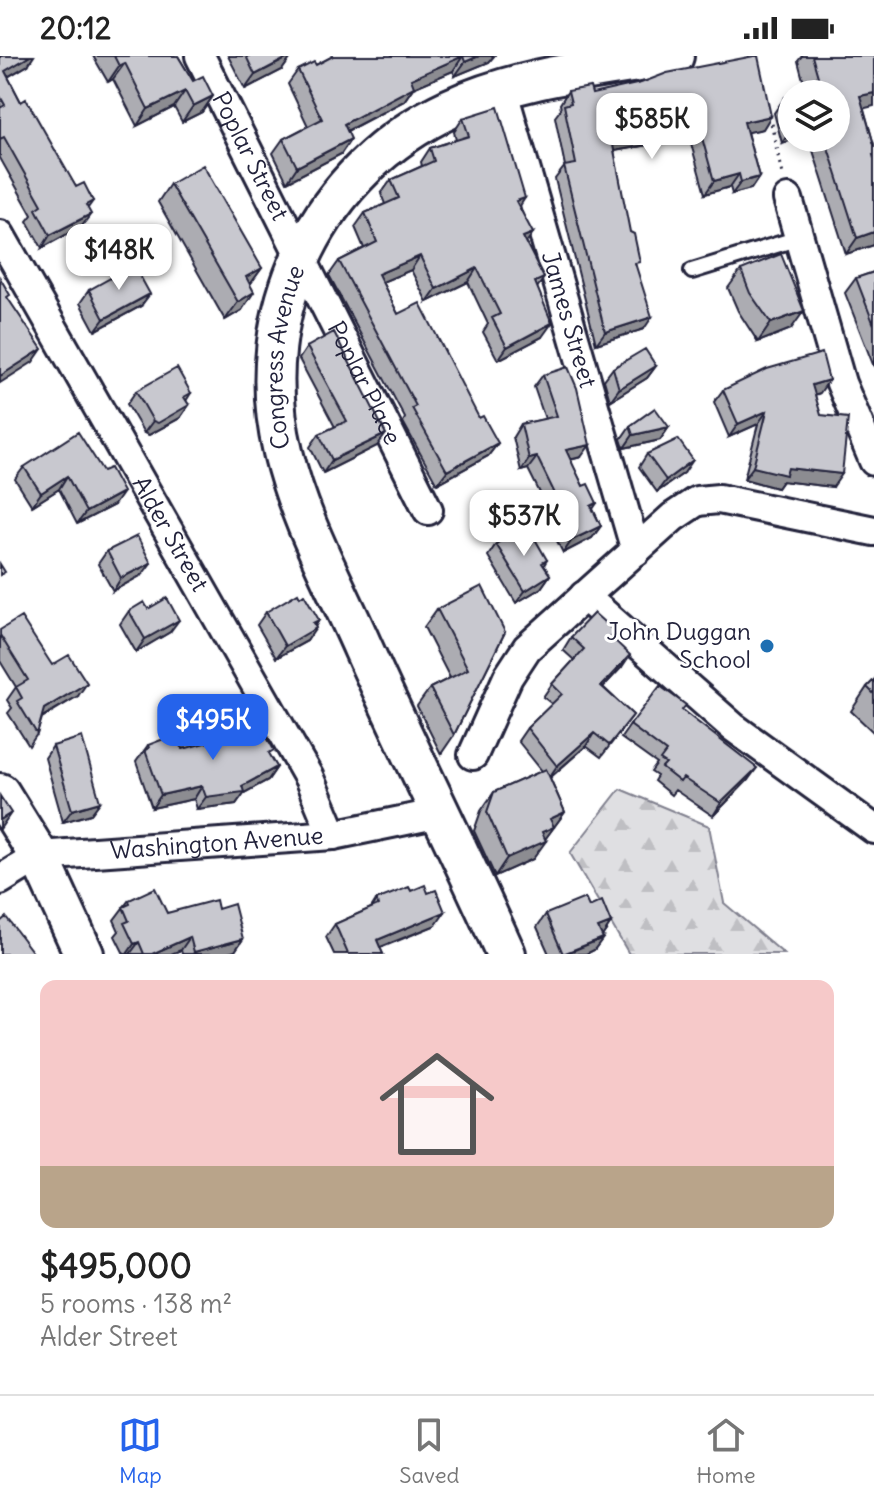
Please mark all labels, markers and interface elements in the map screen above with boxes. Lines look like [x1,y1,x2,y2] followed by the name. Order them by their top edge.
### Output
[40,9,111,47] text: 20:12
[778,80,850,152] map controls
[778,80,850,152] button: layers
[206,86,296,225] street label: Poplar Street
[596,93,708,161] pin: $585K
[614,102,690,135] text: $585K
[63,224,175,292] pin: $148K
[84,233,154,266] text: $148K
[536,248,604,391] street label: James Street
[258,260,310,452] street label: Congress Avenue
[322,316,409,449] street label: Poplar Place
[126,471,216,596] street label: Alder Street
[468,490,580,558] pin: $537K
[488,499,560,532] text: $537K
[607,616,751,674] place label: John Duggan School
[758,637,776,655] marker: John Duggan School
[157,694,269,762] pin: $495K
[175,703,251,736] text: $495K
[109,820,324,865] street label: Washington Avenue
[365,1032,509,1176] icon: home
[40,1244,192,1287] text: $495,000
[40,1287,232,1320] text: 5 rooms · 138 m²
[40,1320,178,1353] text: Alder Street
[118,1413,162,1489] tab: Map
[399,1413,459,1489] tab: Saved
[696,1413,756,1489] tab: Home

